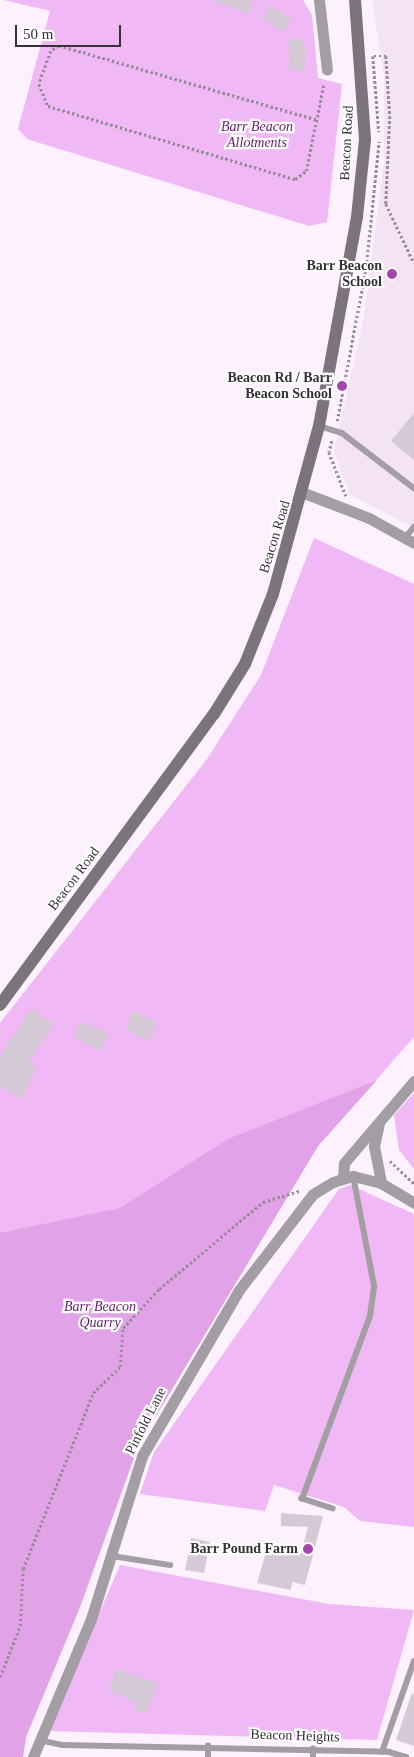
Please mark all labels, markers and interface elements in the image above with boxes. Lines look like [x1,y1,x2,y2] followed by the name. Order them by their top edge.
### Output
[18,15,124,47] scale bar
[23,26,53,42] text: 50 m
[337,105,357,181] street label: Beacon Road
[221,119,293,152] park label: Barr Beacon Allotments
[306,258,382,290] place label: Barr Beacon School
[386,268,398,280] marker: Barr Beacon School
[227,370,332,402] place label: Beacon Rd / Barr Beacon School
[336,380,348,392] marker: Beacon Rd / Barr Beacon School
[256,499,294,575] street label: Beacon Road
[45,844,103,914] street label: Beacon Road
[64,1299,136,1331] park label: Barr Beacon Quarry
[122,1385,170,1457] street label: Pinfold Lane
[190,1541,298,1557] place label: Barr Pound Farm
[302,1543,314,1555] marker: Barr Pound Farm
[250,1726,340,1746] street label: Beacon Heights

